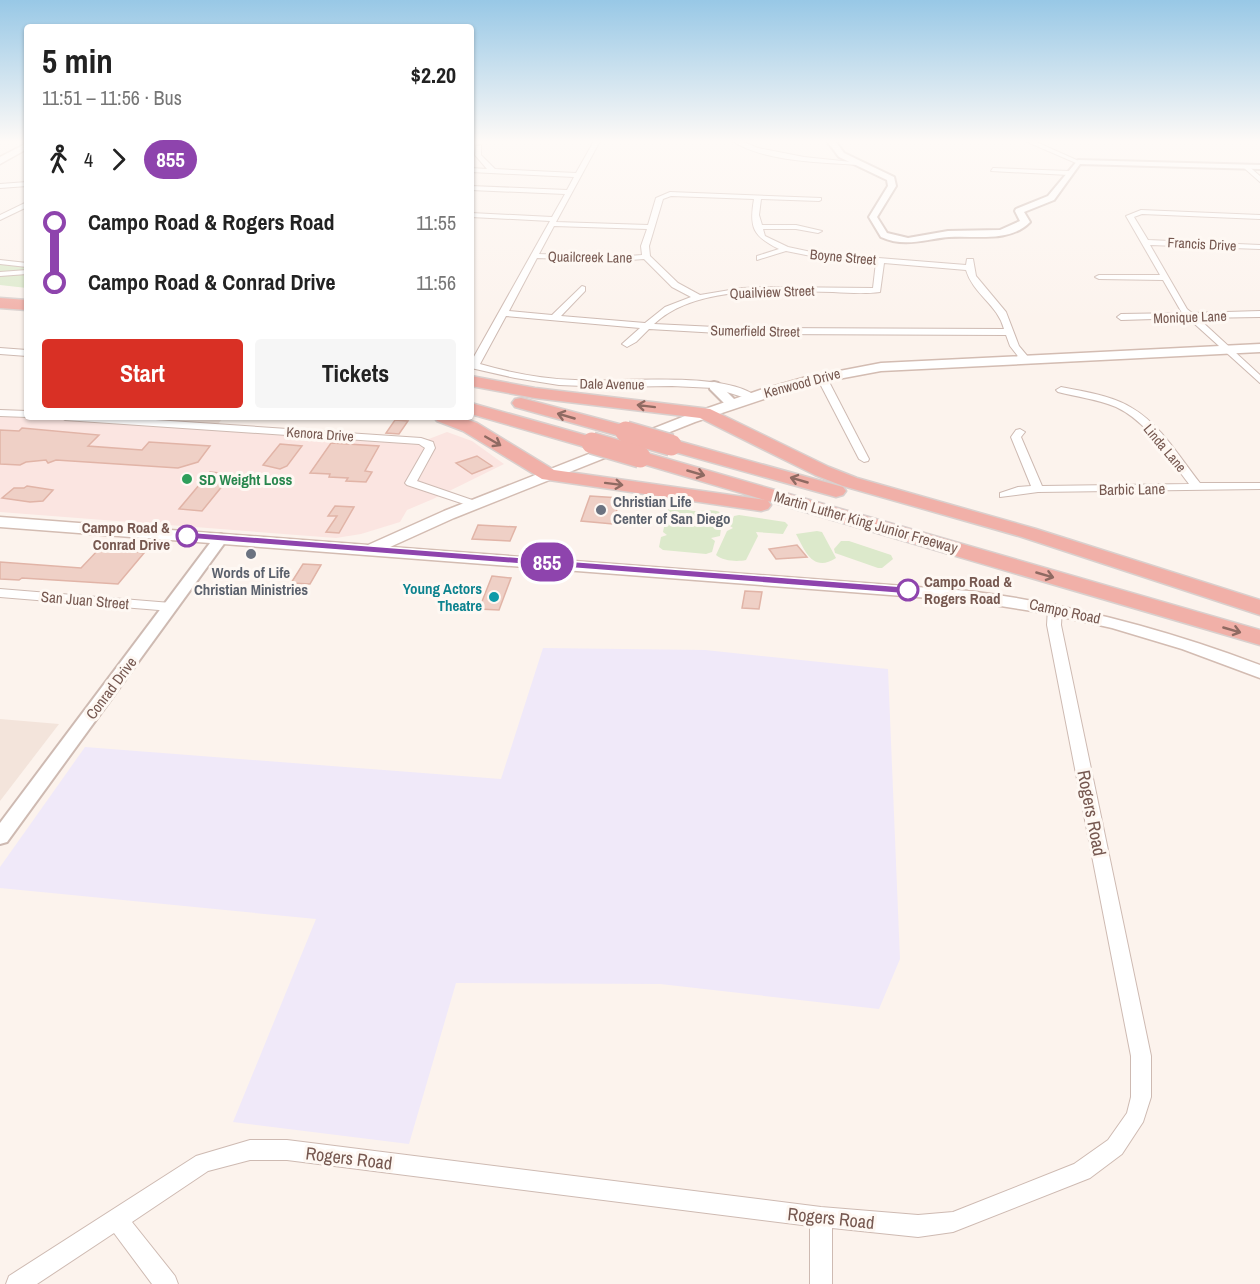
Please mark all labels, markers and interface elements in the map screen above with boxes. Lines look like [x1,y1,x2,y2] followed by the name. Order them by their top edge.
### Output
[42,39,113,83] text: 5 min
[411,60,456,90] text: $2.20
[42,84,182,111] text: 11:51 – 11:56 · Bus
[42,143,75,176] icon: walk
[102,143,135,176] icon: forward
[156,145,185,174] text: 855
[84,146,93,173] text: 4
[88,207,335,237] text: Campo Road & Rogers Road
[416,209,456,236] text: 11:55
[1167,233,1237,255] street label: Francis Drive
[809,245,877,269] street label: Boyne Street
[548,247,632,267] street label: Quailcreek Lane
[88,267,336,297] text: Campo Road & Conrad Drive
[416,269,456,296] text: 11:56
[729,282,815,302] street label: Quailview Street
[1153,307,1227,327] street label: Monique Lane
[710,321,800,341] street label: Sumerfield Street
[42,339,243,408] button: Start
[255,339,456,408] button: Tickets
[762,364,842,402] street label: Kenwood Drive
[579,374,645,394] street label: Dale Avenue
[636,401,656,412] one-way arrow
[557,409,576,421] one-way arrow
[1140,420,1190,476] street label: Linda Lane
[286,423,354,445] street label: Kenora Drive
[485,435,502,447] one-way arrow
[686,468,705,479] one-way arrow
[199,469,293,490] place label: SD Weight Loss
[180,472,194,486] marker: SD Weight Loss
[790,474,809,486] one-way arrow
[1099,478,1165,500] street label: Barbic Lane
[604,479,623,490] one-way arrow
[772,486,961,559] street label: Martin Luther King Junior Freeway
[613,491,731,529] place label: Christian Life Center of San Diego
[594,503,608,517] marker: Christian Life Center of San Diego
[82,517,170,555] place label: Campo Road & Conrad Drive
[176,525,198,547] marker: Campo Road & Conrad Drive
[512,542,582,582] line badge: 855
[244,547,258,561] marker: Words of Life Christian Ministries
[533,548,561,577] text: 855
[194,562,308,600] place label: Words of Life Christian Ministries
[1035,570,1054,581] one-way arrow
[924,571,1012,609] place label: Campo Road & Rogers Road
[403,578,482,616] place label: Young Actors Theatre
[897,579,919,601] marker: Campo Road & Rogers Road
[40,586,130,614] street label: San Juan Street
[487,590,501,604] marker: Young Actors Theatre
[1027,593,1103,629] street label: Campo Road
[1222,624,1241,636] one-way arrow
[81,652,141,724] street label: Conrad Drive
[1071,768,1113,858] street label: Rogers Road
[304,1140,394,1176] street label: Rogers Road
[786,1201,876,1235] street label: Rogers Road

